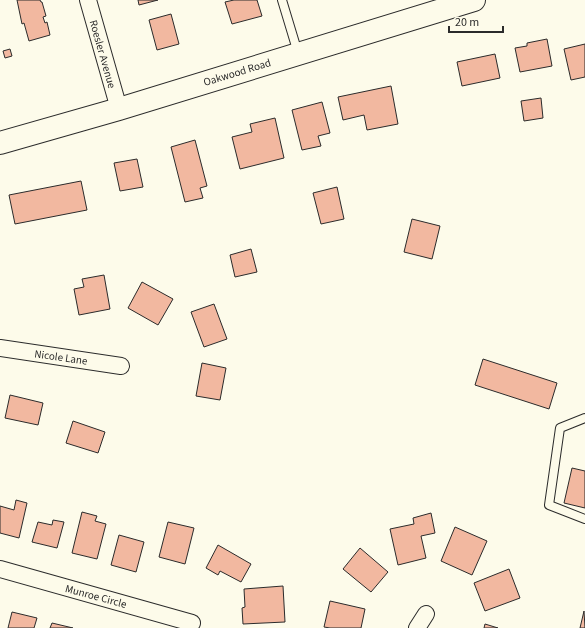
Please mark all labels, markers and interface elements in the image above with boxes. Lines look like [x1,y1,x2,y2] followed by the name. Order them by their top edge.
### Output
[449,8,503,34] scale bar
[455,14,479,31] text: 20 m
[86,18,120,91] street label: Roesler Avenue
[201,55,273,90] street label: Oakwood Road
[33,346,89,369] street label: Nicole Lane
[63,581,129,612] street label: Munroe Circle

